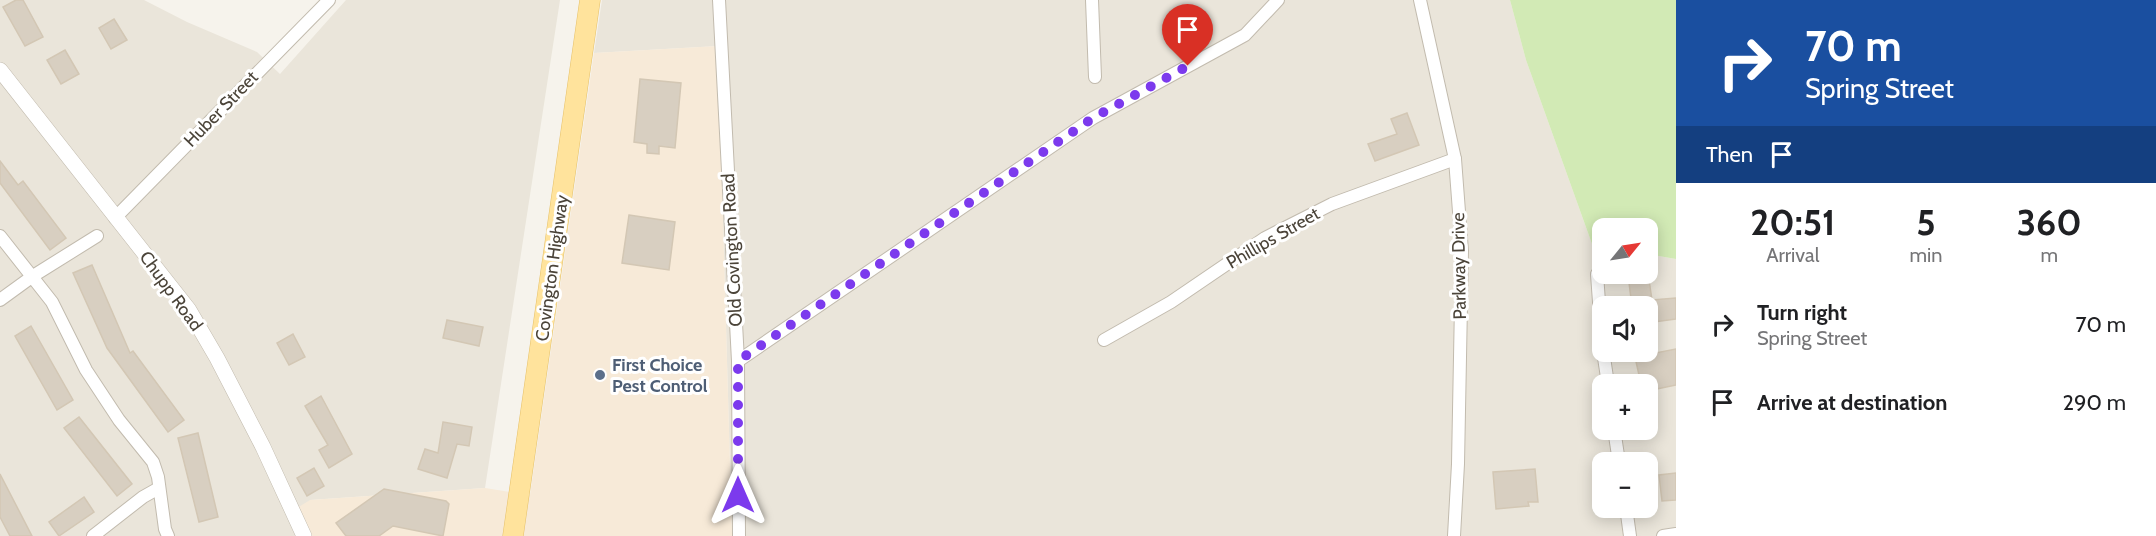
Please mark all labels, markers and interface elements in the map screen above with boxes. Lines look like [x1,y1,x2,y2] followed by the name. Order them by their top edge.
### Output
[1162,4,1213,66] pin
[1171,13,1204,46] icon: arrive
[1805,20,1902,72] text: 70 m
[1706,24,1784,102] icon: right
[179,66,263,152] street label: Huber Street
[1805,72,1954,105] text: Spring Street
[1765,138,1798,171] icon: arrive
[1706,141,1753,168] text: Then
[717,173,747,327] street label: Old Covington Road
[531,193,573,343] street label: Covington Highway
[1750,200,1835,244] text: 20:51
[1916,200,1936,244] text: 5
[2017,200,2082,244] text: 360
[1223,203,1323,273] street label: Phillips Street
[1447,212,1471,320] street label: Parkway Drive
[1592,218,1658,284] north arrow
[1592,218,1658,518] map controls
[1766,243,1819,267] text: Arrival
[1910,243,1942,267] text: min
[2040,243,2058,267] text: m
[135,247,207,335] street label: Chupp Road
[1592,296,1658,362] button: sound
[1757,299,1847,326] text: Turn right
[1706,308,1739,341] icon: right
[2076,311,2126,338] text: 70 m
[1757,326,1867,350] text: Spring Street
[612,354,708,397] place label: First Choice Pest Control
[593,368,607,382] marker: First Choice Pest Control
[1592,374,1658,440] button: +
[1706,386,1739,419] icon: arrive
[1757,389,1947,416] text: Arrive at destination
[2062,389,2126,416] text: 290 m
[1592,452,1658,518] button: −
[706,463,770,527] position arrow

